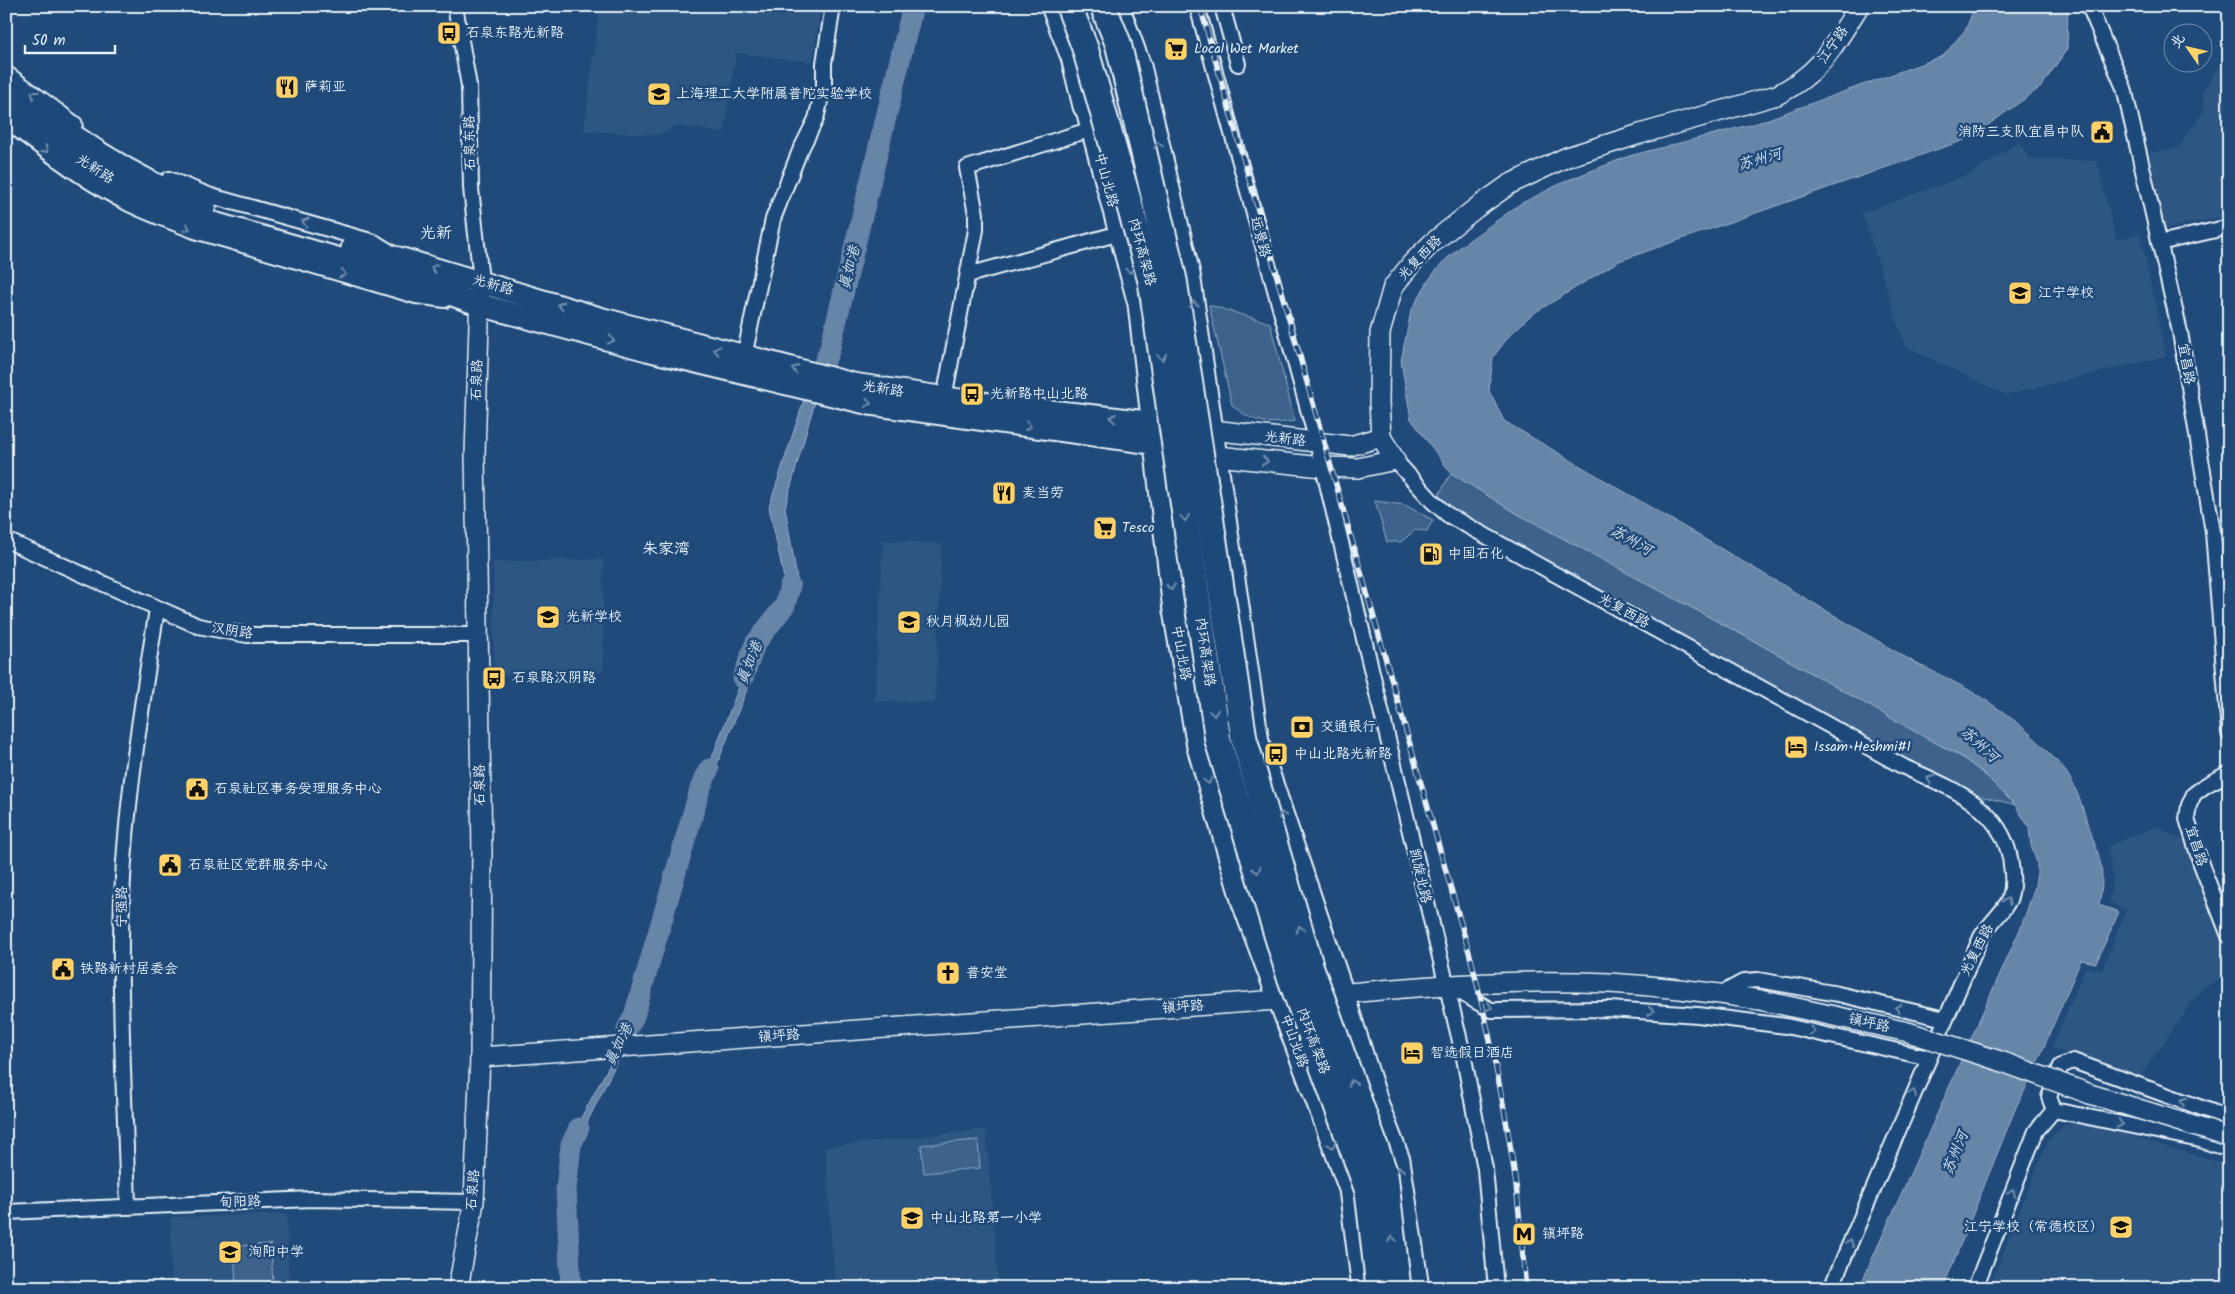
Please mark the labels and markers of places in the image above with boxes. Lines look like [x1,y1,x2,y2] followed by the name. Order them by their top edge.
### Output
[436,20,462,46] bus stop icon: 石泉东路光新路
[466,22,564,44] place label: 石泉东路光新路
[1163,36,1189,62] supermarket icon: Local Wet Market
[1194,38,1299,60] place label: Local Wet Market
[274,74,300,100] restaurant icon: 萨莉亚
[304,76,346,98] place label: 萨莉亚
[646,81,672,107] school or university icon: 上海理工大学附属普陀实验学校
[676,83,872,105] place label: 上海理工大学附属普陀实验学校
[2089,119,2115,145] public building icon: 消防三支队宜昌中队
[1958,121,2084,143] place label: 消防三支队宜昌中队
[2007,280,2033,306] school or university icon: 江宁学校
[2038,282,2094,304] place label: 江宁学校
[959,381,985,407] bus stop icon: 光新路中山北路
[990,383,1088,405] place label: 光新路中山北路
[991,480,1017,506] restaurant icon: 麦当劳
[1022,482,1064,504] place label: 麦当劳
[1092,515,1118,541] supermarket icon: Tesco
[1122,517,1154,539] place label: Tesco
[1418,541,1444,567] fuel station icon: 中国石化
[1448,543,1504,565] place label: 中国石化
[535,604,561,630] school or university icon: 光新学校
[566,606,622,628] place label: 光新学校
[896,609,922,635] school or university icon: 秋月枫幼儿园
[926,611,1010,633] place label: 秋月枫幼儿园
[481,665,507,691] bus stop icon: 石泉路汉阴路
[512,667,596,689] place label: 石泉路汉阴路
[1289,714,1315,740] bank icon: 交通银行
[1320,716,1376,738] place label: 交通银行
[1783,734,1809,760] hotel icon: Issam Heshmi#1
[1814,736,1911,758] place label: Issam Heshmi#1
[1263,741,1289,767] bus stop icon: 中山北路光新路
[1294,743,1392,765] place label: 中山北路光新路
[184,776,210,802] public building icon: 石泉社区事务受理服务中心
[214,778,382,800] place label: 石泉社区事务受理服务中心
[157,852,183,878] public building icon: 石泉社区党群服务中心
[188,854,328,876] place label: 石泉社区党群服务中心
[50,956,76,982] public building icon: 铁路新村居委会
[80,958,178,980] place label: 铁路新村居委会
[935,960,961,986] church icon: 普安堂
[966,962,1008,984] place label: 普安堂
[1399,1040,1425,1066] hotel icon: 智选假日酒店
[1430,1042,1514,1064] place label: 智选假日酒店
[899,1205,925,1231] school or university icon: 中山北路第一小学
[930,1207,1042,1229] place label: 中山北路第一小学
[2108,1214,2134,1240] school or university icon: 江宁学校（常德校区）
[1964,1216,2104,1238] place label: 江宁学校（常德校区）
[1511,1221,1537,1247] metro station icon: 镇坪路
[1542,1223,1584,1245] place label: 镇坪路
[217,1239,243,1265] school or university icon: 洵阳中学
[248,1241,304,1263] place label: 洵阳中学

